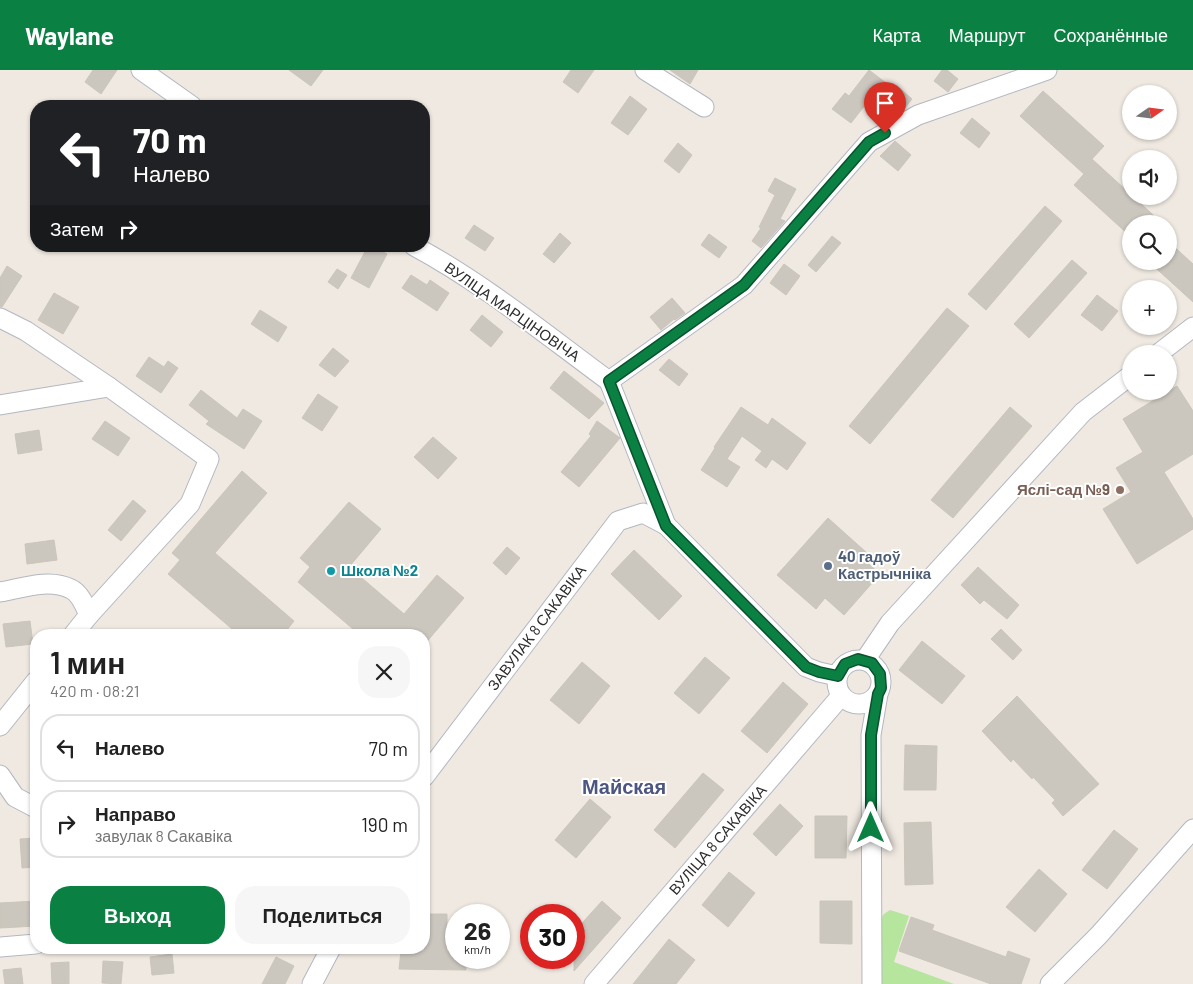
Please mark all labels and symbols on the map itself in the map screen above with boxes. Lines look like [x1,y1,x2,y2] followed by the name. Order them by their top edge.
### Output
[864,82,906,133] pin
[1122,85,1178,140] north arrow
[441,258,584,365] street label: ВУЛІЦА МАРЦІНОВІЧА
[1017,480,1110,498] place label: Яслі-сад №9
[1114,484,1126,496] marker: Яслі-сад №9
[838,547,932,582] place label: 40 гадоў Кастрычніка
[822,560,834,572] marker: 40 гадоў Кастрычніка
[341,561,418,579] place label: Школа №2
[483,561,589,694] street label: ЗАВУЛАК 8 САКАВІКА
[325,565,337,577] marker: Школа №2
[582,774,666,798] district label: Майская
[665,781,770,898] street label: ВУЛІЦА 8 САКАВІКА
[844,801,896,853] position arrow
[520,904,585,969] speed limit sign: 30

